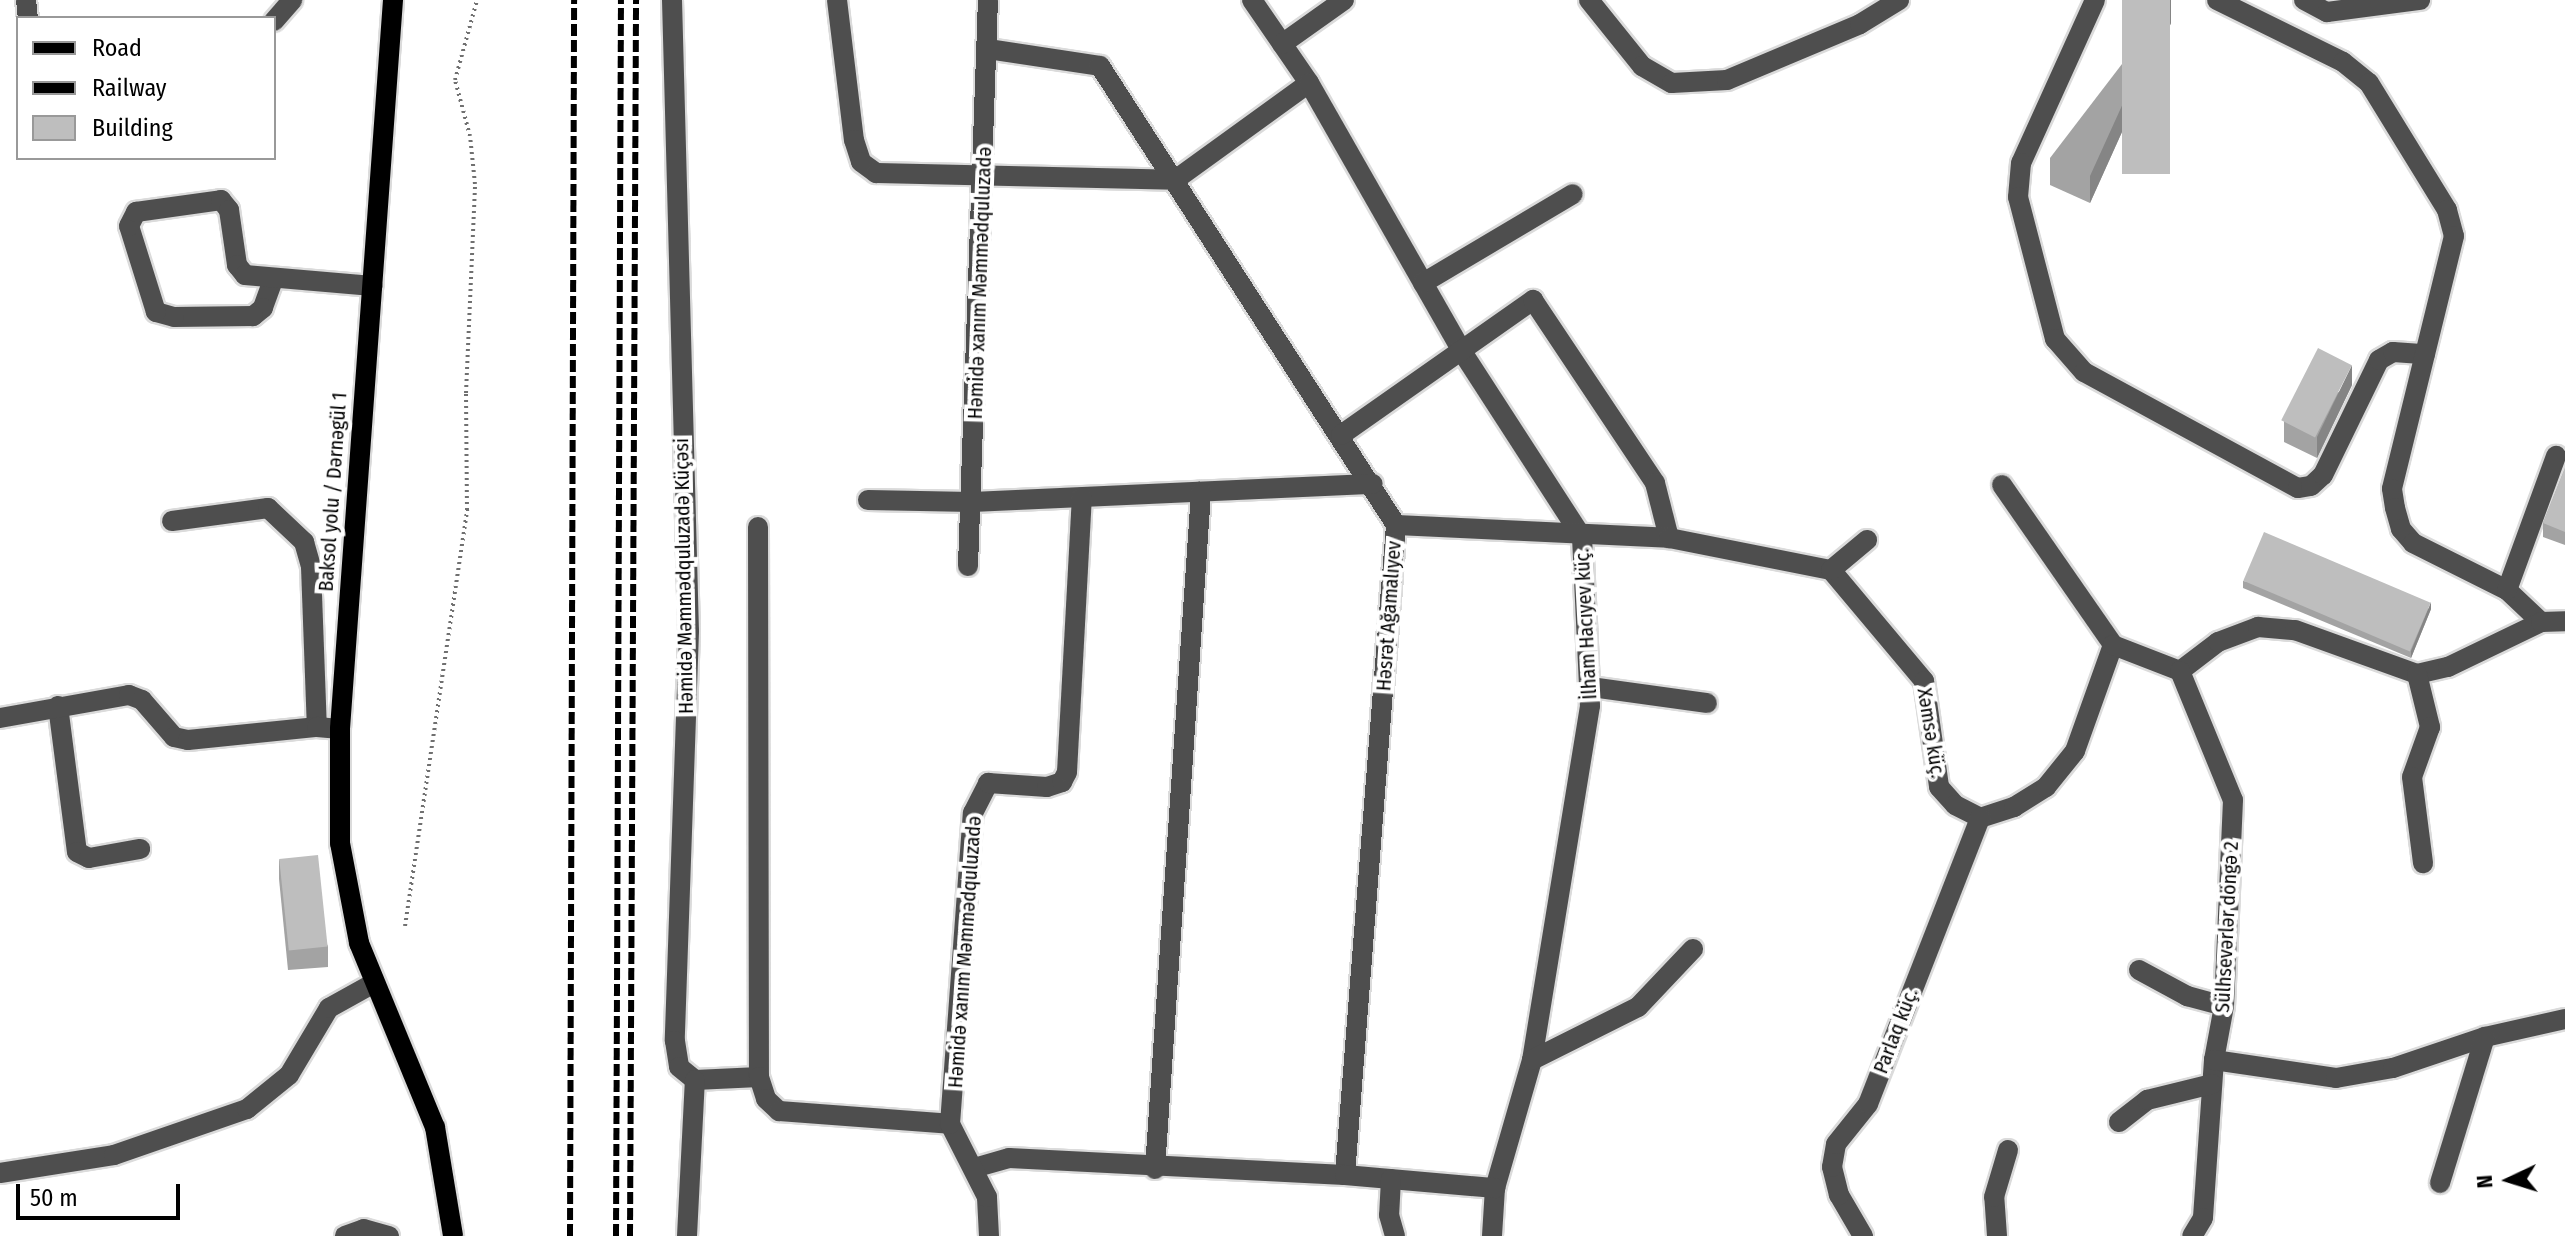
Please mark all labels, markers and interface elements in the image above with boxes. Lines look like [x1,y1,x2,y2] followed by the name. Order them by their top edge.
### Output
[16,16,276,160] legend
[92,34,142,62] text: Road
[92,74,167,102] text: Railway
[92,114,173,142] text: Building
[963,146,997,420] street label: Həmidə xanım Məmmədquluzadə
[314,392,352,592] street label: Baksol yolu / Dərnəgül 1
[670,438,698,714] street label: Həmidə Məmmədquluzadə Küçəsi
[1372,540,1406,692] street label: Həsrət Ağamalıyev
[1570,548,1602,700] street label: İlham Hacıyev küç.
[1912,686,1950,780] street label: Xəmsə küç.
[944,815,986,1089] street label: Həmidə xanım Məmmədquluzadə
[2211,841,2243,1013] street label: Sülhsevərlər döngə 2
[1869,985,1923,1077] street label: Parlaq küç.
[2469,1140,2549,1220] north arrow
[20,1168,184,1218] scale bar
[2471,1174,2498,1189] text: N
[30,1184,78,1212] text: 50 m

